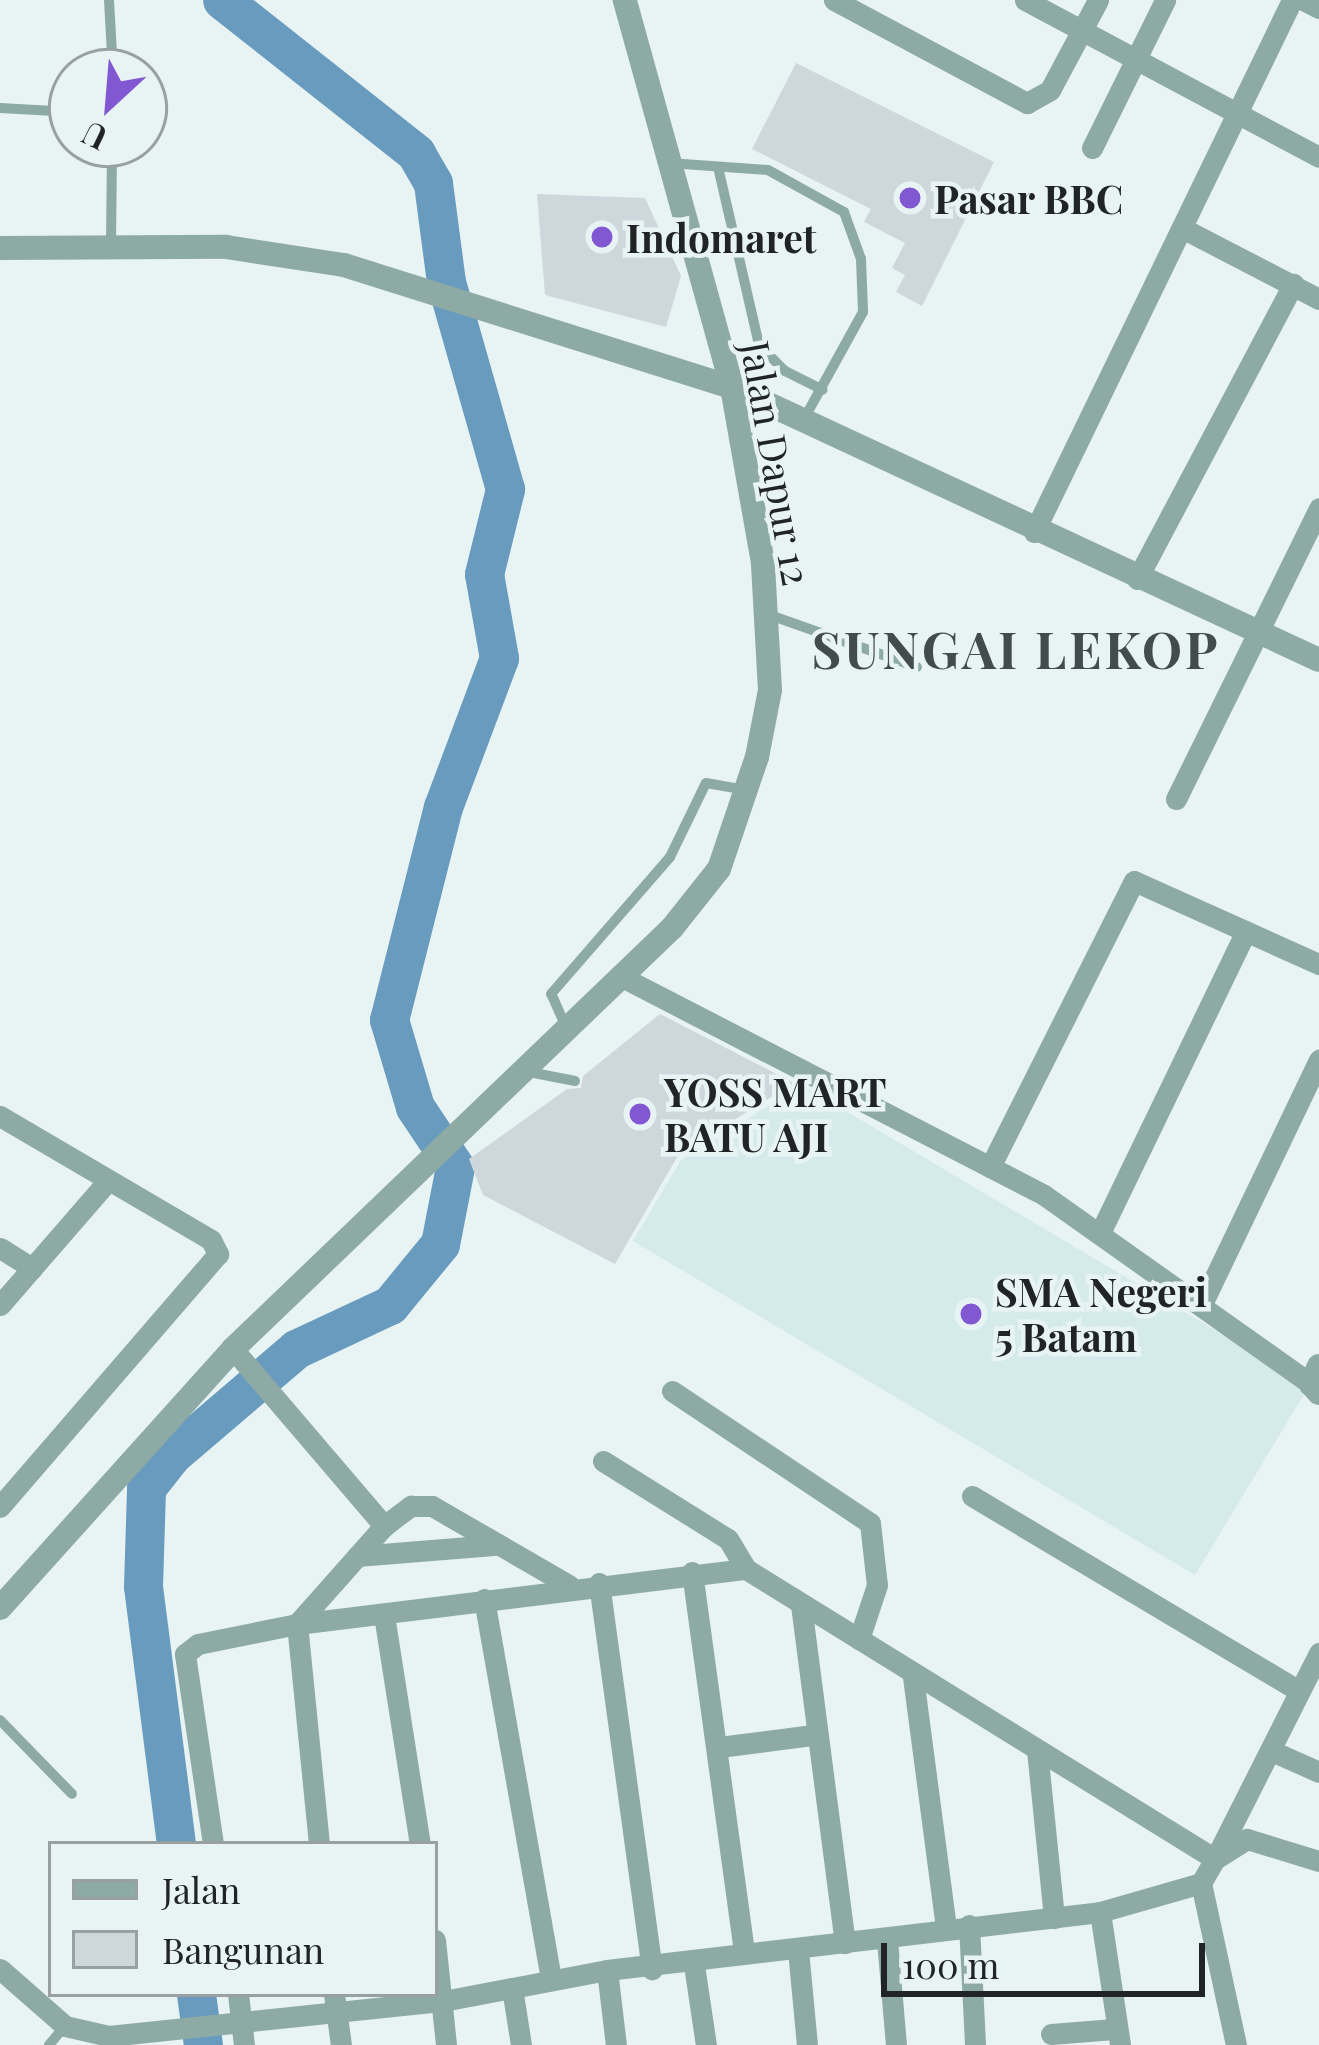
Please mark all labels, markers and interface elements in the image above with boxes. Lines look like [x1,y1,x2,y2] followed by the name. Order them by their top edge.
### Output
[48,48,168,168] north arrow
[74,113,113,162] text: U
[934,175,1124,221] place label: Pasar BBC
[897,185,923,211] marker: Pasar BBC
[626,214,817,260] place label: Indomaret
[589,224,615,250] marker: Indomaret
[732,337,822,589] street label: Jalan Dapur 12
[811,617,1221,679] district label: SUNGAI LEKOP
[664,1069,887,1160] place label: YOSS MART BATU AJI
[627,1101,653,1127] marker: YOSS MART BATU AJI
[995,1269,1207,1360] place label: SMA Negeri 5 Batam
[958,1301,984,1327] marker: SMA Negeri 5 Batam
[48,1841,438,1997] legend
[162,1865,241,1913] text: Jalan
[887,1919,1211,1993] scale bar
[162,1925,324,1973] text: Bangunan
[902,1940,999,1988] text: 100 m

